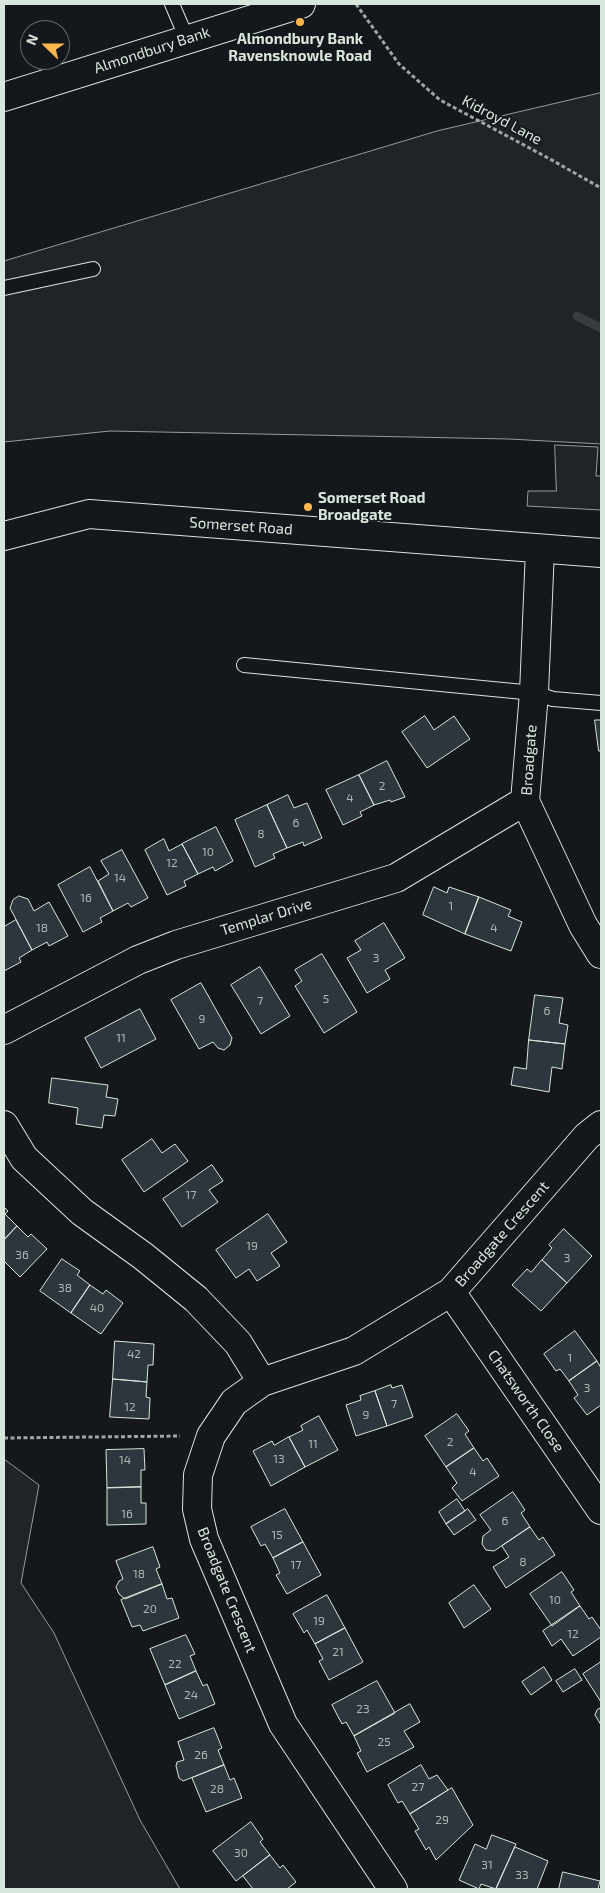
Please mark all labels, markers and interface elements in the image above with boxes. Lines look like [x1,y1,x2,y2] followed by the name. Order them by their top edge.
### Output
[294,16,306,28] marker: Almondbury Bank Ravensknowle Road
[20,20,70,70] north arrow
[92,23,212,77] street label: Almondbury Bank
[228,30,372,65] place label: Almondbury Bank Ravensknowle Road
[22,32,41,47] text: N
[459,91,545,149] street label: Kidroyd Lane
[318,489,426,524] place label: Somerset Road Broadgate
[302,501,314,513] marker: Somerset Road Broadgate
[189,513,293,539] street label: Somerset Road
[518,724,540,796] street label: Broadgate
[379,779,385,793] house number: 2
[346,791,354,805] house number: 4
[293,816,299,830] house number: 6
[257,827,265,841] house number: 8
[202,845,214,859] house number: 10
[166,856,178,870] house number: 12
[114,871,126,885] house number: 14
[80,891,92,905] house number: 16
[218,895,314,939] street label: Templar Drive
[449,899,453,913] house number: 1
[36,921,48,935] house number: 18
[490,921,498,935] house number: 4
[373,951,379,965] house number: 3
[323,992,329,1006] house number: 5
[257,994,263,1008] house number: 7
[544,1004,550,1018] house number: 6
[199,1012,205,1026] house number: 9
[116,1031,126,1045] house number: 11
[451,1178,553,1290] street label: Broadgate Crescent
[186,1188,196,1202] house number: 17
[246,1239,258,1253] house number: 19
[15,1248,29,1262] house number: 36
[564,1251,570,1265] house number: 3
[58,1281,72,1295] house number: 38
[90,1301,104,1315] house number: 40
[484,1346,568,1456] street label: Chatsworth Close
[127,1347,141,1361] house number: 42
[568,1351,572,1365] house number: 1
[584,1381,590,1395] house number: 3
[391,1397,397,1411] house number: 7
[124,1400,136,1414] house number: 12
[363,1408,369,1422] house number: 9
[447,1435,453,1449] house number: 2
[308,1437,318,1451] house number: 11
[273,1452,285,1466] house number: 13
[119,1453,131,1467] house number: 14
[469,1465,477,1479] house number: 4
[121,1507,133,1521] house number: 16
[502,1514,508,1528] house number: 6
[194,1525,260,1655] street label: Broadgate Crescent
[271,1528,283,1542] house number: 15
[519,1555,527,1569] house number: 8
[291,1558,301,1572] house number: 17
[133,1567,145,1581] house number: 18
[549,1593,561,1607] house number: 10
[143,1602,157,1616] house number: 20
[313,1614,325,1628] house number: 19
[567,1627,579,1641] house number: 12
[332,1645,344,1659] house number: 21
[168,1657,182,1671] house number: 22
[184,1688,198,1702] house number: 24
[356,1702,370,1716] house number: 23
[377,1735,391,1749] house number: 25
[194,1748,208,1762] house number: 26
[412,1780,424,1794] house number: 27
[210,1782,224,1796] house number: 28
[435,1813,449,1827] house number: 29
[234,1846,248,1860] house number: 30
[481,1858,493,1872] house number: 31
[515,1868,529,1882] house number: 33

